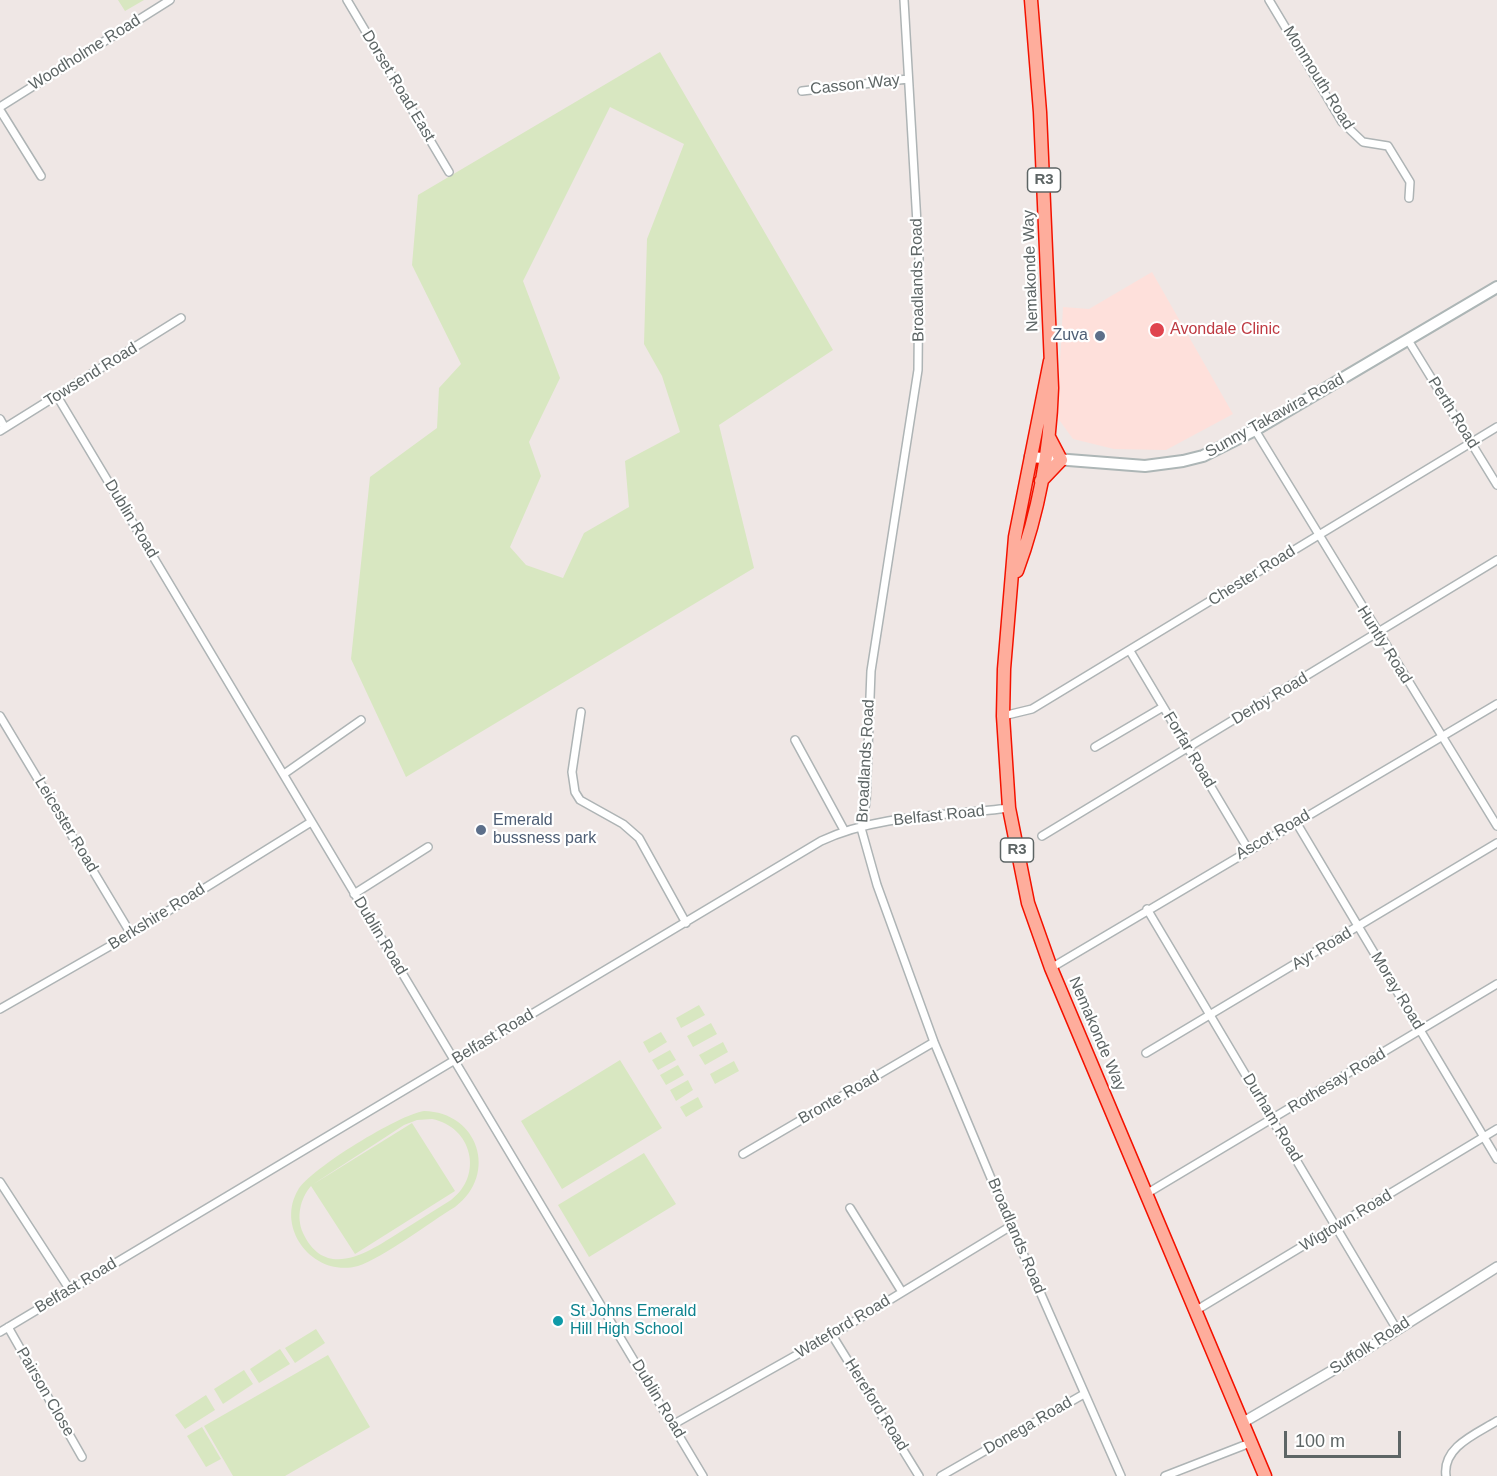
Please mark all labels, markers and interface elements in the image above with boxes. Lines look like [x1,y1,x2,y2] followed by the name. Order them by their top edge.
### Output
[26,11,144,95] street label: Woodholme Road
[1279,23,1357,133] street label: Monmouth Road
[357,27,439,145] street label: Dorset Road East
[809,71,901,99] street label: Casson Way
[1028,168,1060,192] road number: R3
[1019,210,1043,332] street label: Nemakonde Way
[907,218,929,342] street label: Broadlands Road
[1170,320,1280,340] place label: Avondale Clinic
[1148,321,1166,339] marker: Avondale Clinic
[1052,326,1088,346] place label: Zuva
[1093,329,1107,343] marker: Zuva
[41,339,141,411] street label: Towsend Road
[1202,370,1348,462] street label: Sunny Takawira Road
[1423,374,1483,452] street label: Perth Road
[100,476,162,562] street label: Dublin Road
[1205,542,1299,610] street label: Chester Road
[1353,603,1415,687] street label: Huntly Road
[1228,669,1312,729] street label: Derby Road
[853,699,879,823] street label: Broadlands Road
[1159,708,1219,792] street label: Forfar Road
[30,774,102,876] street label: Leicester Road
[892,802,986,830] street label: Belfast Road
[1232,806,1314,864] street label: Ascot Road
[493,811,596,849] place label: Emerald bussness park
[474,823,488,837] marker: Emerald bussness park
[1000,838,1034,862] road number: R3
[105,880,209,954] street label: Berkshire Road
[349,893,411,979] street label: Dublin Road
[1289,924,1355,974] street label: Ayr Road
[1366,949,1428,1033] street label: Moray Road
[1064,974,1130,1094] street label: Nemakonde Way
[449,1005,537,1069] street label: Belfast Road
[1285,1044,1389,1118] street label: Rothesay Road
[795,1067,883,1129] street label: Bronte Road
[1238,1070,1306,1166] street label: Durham Road
[983,1175,1049,1297] street label: Broadlands Road
[1296,1186,1396,1256] street label: Wigtown Road
[32,1254,120,1318] street label: Belfast Road
[792,1291,894,1363] street label: Wateford Road
[570,1302,696,1340] place label: St Johns Emerald Hill High School
[1326,1313,1414,1379] street label: Suffolk Road
[551,1314,565,1328] marker: St Johns Emerald Hill High School
[12,1344,78,1440] street label: Pairson Close
[840,1355,912,1455] street label: Hereford Road
[627,1356,689,1442] street label: Dublin Road
[980,1393,1076,1459] street label: Donega Road
[1287,1419,1404,1457] scale bar
[1295,1431,1345,1451] text: 100 m

